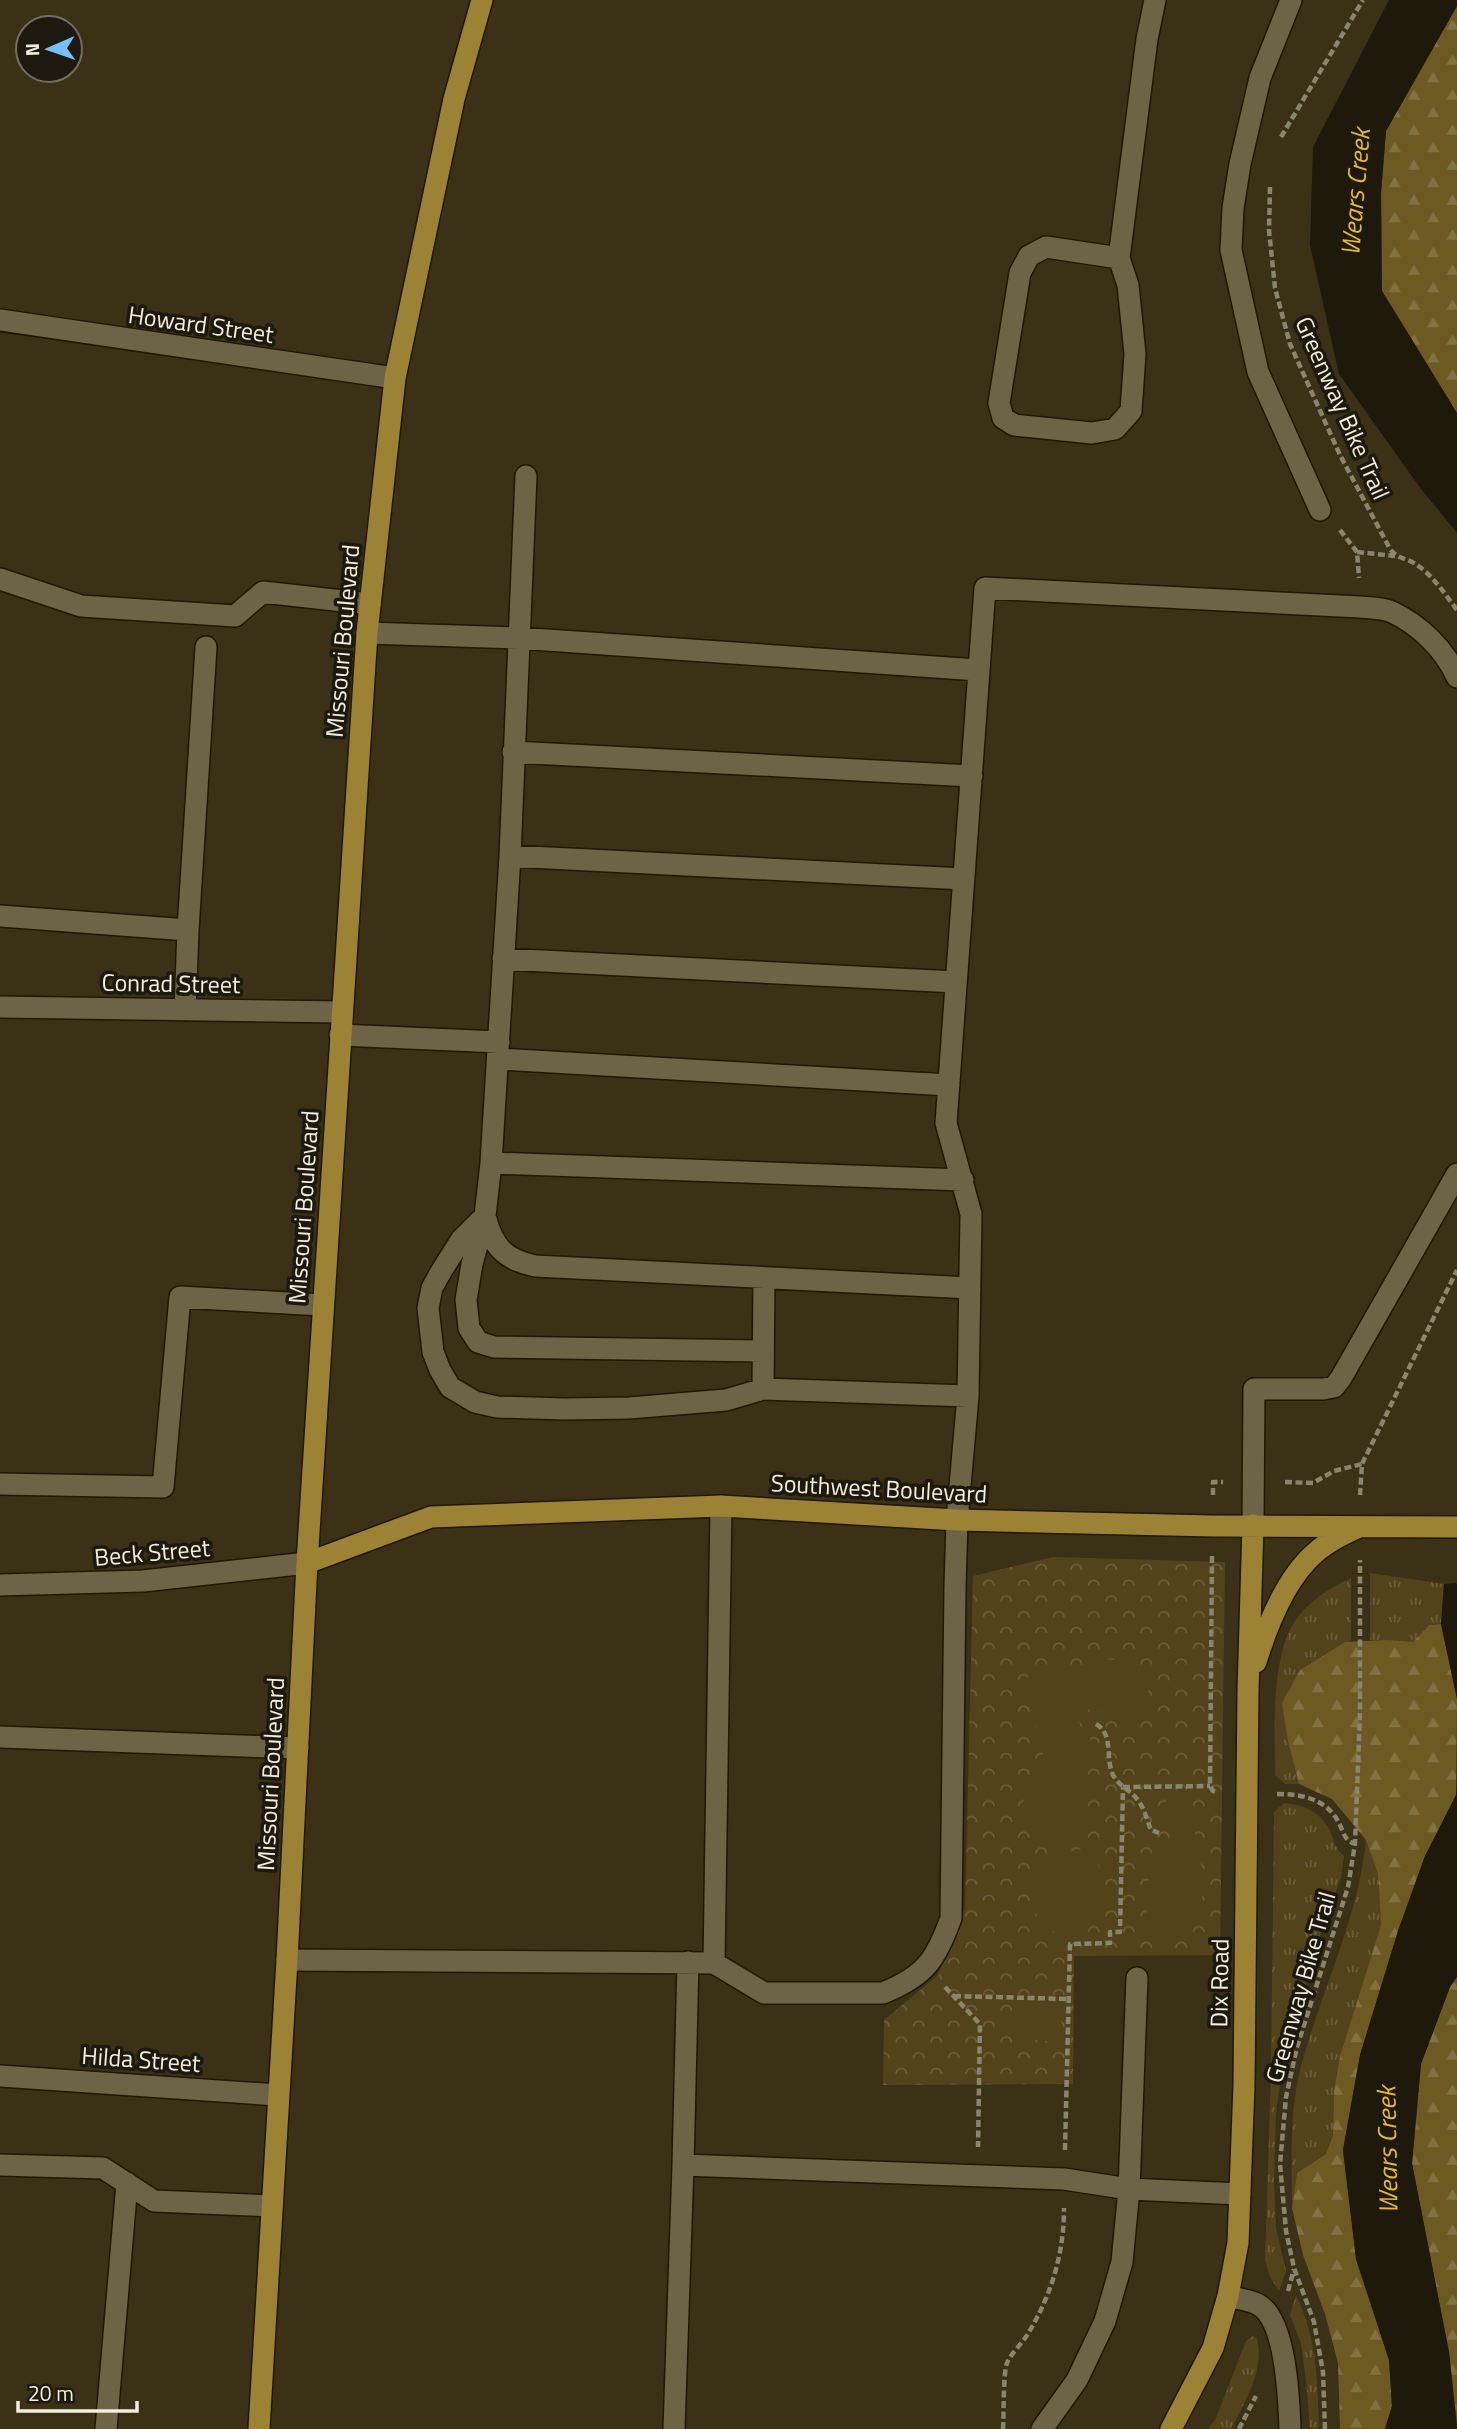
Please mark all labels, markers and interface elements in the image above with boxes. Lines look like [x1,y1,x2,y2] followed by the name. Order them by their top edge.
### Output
[14,14,84,84] north arrow
[17,43,46,57] text: N
[1330,123,1380,257] water label: Wears Creek
[126,296,277,352] street label: Howard Street
[1286,311,1400,505] street label: Greenway Bike Trail
[316,543,368,739] street label: Missouri Boulevard
[101,964,241,1002] street label: Conrad Street
[278,1109,328,1305] street label: Missouri Boulevard
[770,1464,988,1512] street label: Southwest Boulevard
[93,1529,212,1575] street label: Beck Street
[247,1676,293,1872] street label: Missouri Boulevard
[1256,1887,1344,2087] street label: Greenway Bike Trail
[1200,1938,1238,2028] street label: Dix Road
[80,2037,202,2081] street label: Hilda Street
[1366,2082,1408,2214] water label: Wears Creek
[18,2370,136,2414] scale bar
[28,2377,74,2409] text: 20 m

